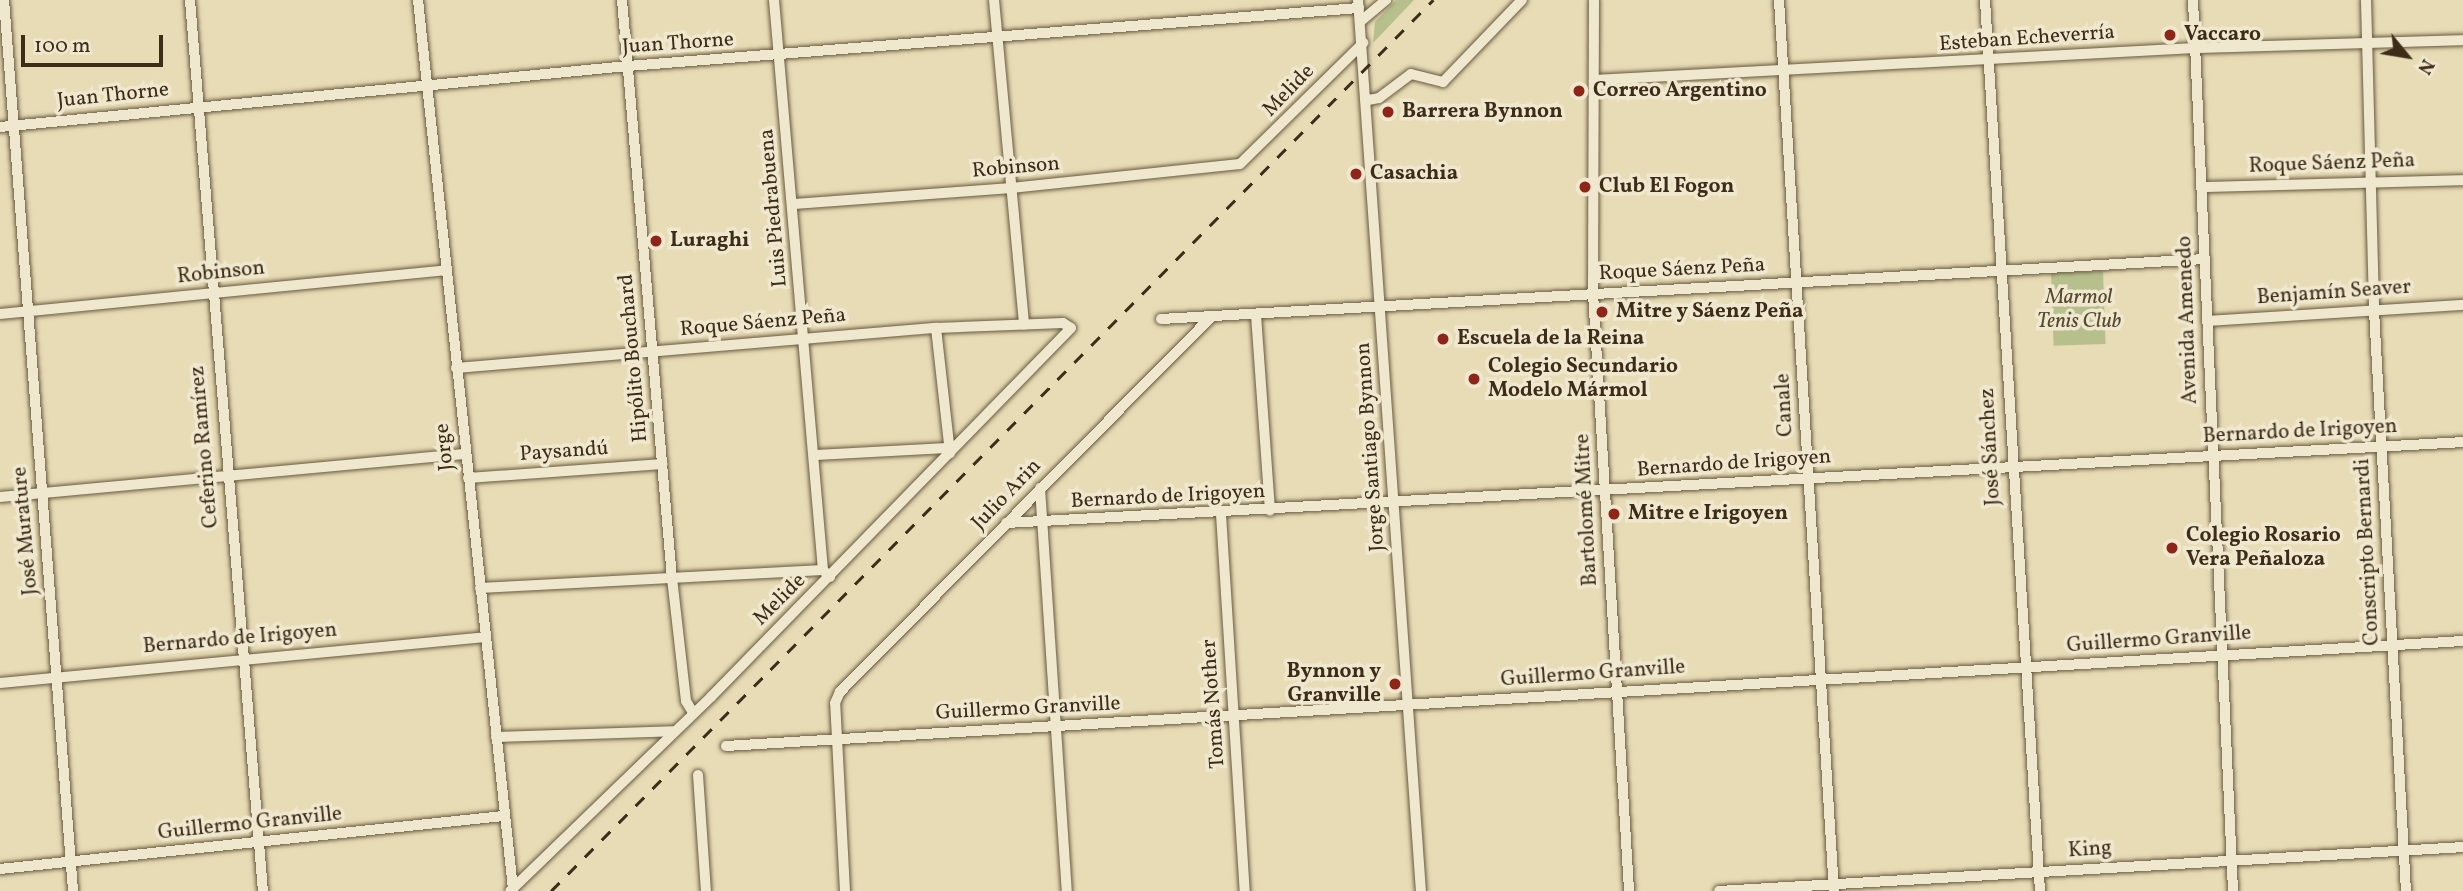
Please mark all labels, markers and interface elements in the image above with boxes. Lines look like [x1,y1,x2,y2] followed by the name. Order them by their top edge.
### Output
[1938,20,2116,58] street label: Esteban Echeverría
[24,21,166,65] scale bar
[2372,21,2442,91] north arrow
[2184,22,2261,48] place label: Vaccaro
[621,27,735,61] street label: Juan Thorne
[2162,27,2178,43] marker: Vaccaro
[34,32,91,61] text: 100 m
[2410,54,2440,79] text: N
[1258,59,1320,123] street label: Melide
[56,78,170,114] street label: Juan Thorne
[1593,78,1767,104] place label: Correo Argentino
[1571,83,1587,99] marker: Correo Argentino
[1402,99,1563,125] place label: Barrera Bynnon
[1380,104,1396,120] marker: Barrera Bynnon
[755,128,793,288] street label: Luis Piedrabuena
[2248,149,2416,179] street label: Roque Sáenz Peña
[971,152,1061,184] street label: Robinson
[1370,161,1458,187] place label: Casachia
[1348,166,1364,182] marker: Casachia
[1599,174,1734,200] place label: Club El Fogon
[1577,179,1593,195] marker: Club El Fogon
[670,228,750,254] place label: Luraghi
[648,233,664,249] marker: Luraghi
[2172,235,2204,405] street label: Avenida Amenedo
[1598,253,1766,287] street label: Roque Sáenz Peña
[176,256,266,290] street label: Robinson
[614,273,654,443] street label: Hipólito Bouchard
[2256,275,2412,311] street label: Benjamín Seaver
[2037,285,2121,335] park label: Marmol Tenis Club
[1616,299,1804,325] place label: Mitre y Sáenz Peña
[679,303,847,343] street label: Roque Sáenz Peña
[1594,304,1610,320] marker: Mitre y Sáenz Peña
[1457,326,1644,352] place label: Escuela de la Reina
[1435,331,1451,347] marker: Escuela de la Reina
[1351,341,1391,553] street label: Jorge Santiago Bynnon
[1488,354,1678,404] place label: Colegio Secundario Modelo Mármol
[185,365,225,529] street label: Ceferino Ramírez
[1466,371,1482,387] marker: Colegio Secundario Modelo Mármol
[1771,373,1799,437] street label: Canale
[1975,388,2007,506] street label: José Sánchez
[2202,414,2398,450] street label: Bernardo de Irigoyen
[430,422,460,472] street label: Jorge
[1570,433,1604,587] street label: Bartolomé Mitre
[519,436,609,468] street label: Paysandú
[1636,445,1832,483] street label: Bernardo de Irigoyen
[967,454,1047,536] street label: Julio Arin
[2351,458,2385,646] street label: Conscripto Bernardi
[8,466,44,596] street label: José Murature
[1070,479,1266,515] street label: Bernardo de Irigoyen
[1628,501,1788,527] place label: Mitre e Irigoyen
[1606,506,1622,522] marker: Mitre e Irigoyen
[2186,523,2341,573] place label: Colegio Rosario Vera Peñaloza
[2164,540,2180,556] marker: Colegio Rosario Vera Peñaloza
[749,569,811,631] street label: Melide
[142,618,338,660] street label: Bernardo de Irigoyen
[2066,621,2252,659] street label: Guillermo Granville
[1197,638,1231,770] street label: Tomás Nother
[1500,655,1686,693] street label: Guillermo Granville
[1286,659,1381,709] place label: Bynnon y Granville
[1387,676,1403,692] marker: Bynnon y Granville
[935,692,1121,726] street label: Guillermo Granville
[157,802,343,846] street label: Guillermo Granville
[2067,836,2113,864] street label: King

